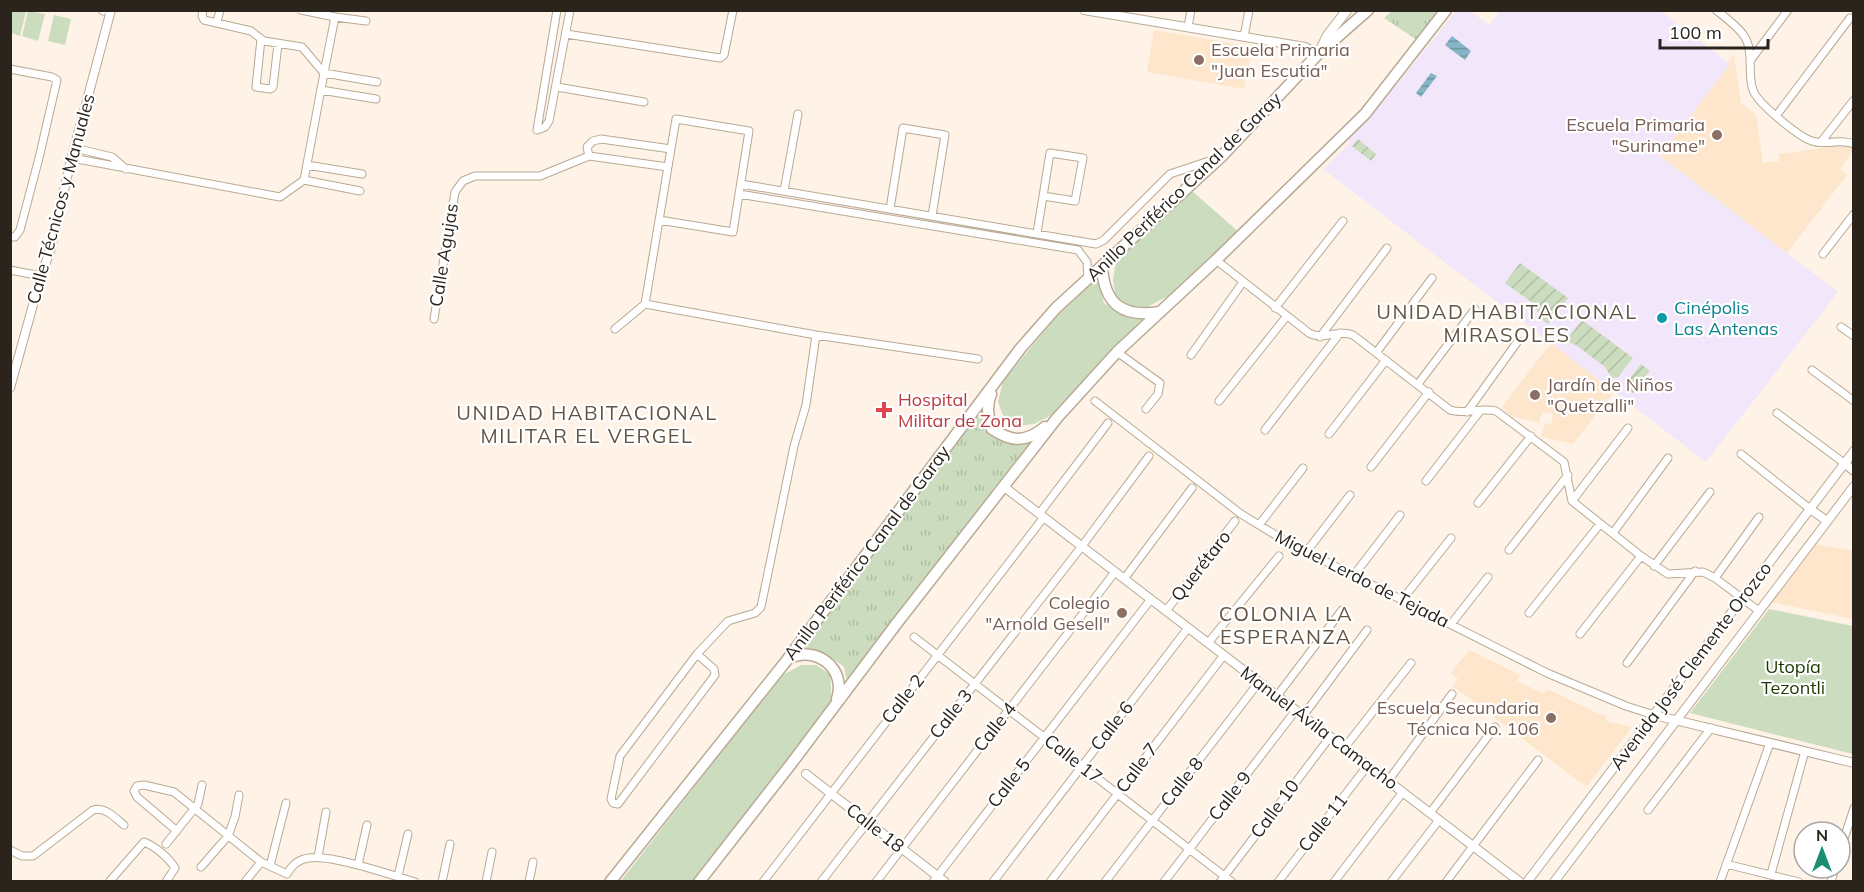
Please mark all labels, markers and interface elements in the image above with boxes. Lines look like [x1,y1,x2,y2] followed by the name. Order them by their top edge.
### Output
[1660,12,1768,50] scale bar
[1669,21,1722,44] text: 100 m
[1211,38,1350,82] place label: Escuela Primaria "Juan Escutia"
[1192,53,1206,67] marker: Escuela Primaria "Juan Escutia"
[1081,87,1286,286] street label: Anillo Periférico Canal de Garay
[21,91,100,307] street label: Calle Técnicos y Manuales
[1566,113,1705,157] place label: Escuela Primaria "Suriname"
[1710,128,1724,142] marker: Escuela Primaria "Suriname"
[424,202,463,308] street label: Calle Agujas
[1674,296,1778,340] place label: Cinépolis Las Antenas
[1376,299,1638,347] district label: UNIDAD HABITACIONAL MIRASOLES
[1655,311,1669,325] marker: Cinépolis Las Antenas
[1547,373,1673,417] place label: Jardín de Niños "Quetzalli"
[898,388,1022,432] place label: Hospital Militar de Zona
[1528,388,1542,402] marker: Jardín de Niños "Quetzalli"
[456,400,718,448] district label: UNIDAD HABITACIONAL MILITAR EL VERGEL
[875,401,893,419] marker: Hospital Militar de Zona
[778,440,955,665] street label: Anillo Periférico Canal de Garay
[1166,525,1236,606] street label: Querétaro
[1271,525,1453,633] street label: Miguel Lerdo de Tejada
[1605,557,1776,774] street label: Avenida José Clemente Orozco
[985,591,1110,635] place label: Colegio "Arnold Gesell"
[1219,601,1353,649] district label: COLONIA LA ESPERANZA
[1115,606,1129,620] marker: Colegio "Arnold Gesell"
[1761,655,1825,699] park label: Utopía Tezontli
[1236,661,1403,794] street label: Manuel Ávila Camacho
[876,669,929,728] street label: Calle 2
[924,684,977,743] street label: Calle 3
[1085,696,1138,755] street label: Calle 6
[1377,696,1539,740] place label: Escuela Secundaria Técnica No. 106
[968,697,1021,756] street label: Calle 4
[1544,711,1558,725] marker: Escuela Secundaria Técnica No. 106
[1040,729,1107,788] street label: Calle 17
[1110,738,1163,797] street label: Calle 7
[1155,752,1208,811] street label: Calle 8
[982,753,1035,812] street label: Calle 5
[1203,766,1256,825] street label: Calle 9
[1245,775,1304,843] street label: Calle 10
[1293,789,1352,856] street label: Calle 11
[842,798,909,857] street label: Calle 18
[1792,820,1852,880] north arrow
[1816,825,1828,845] text: N

